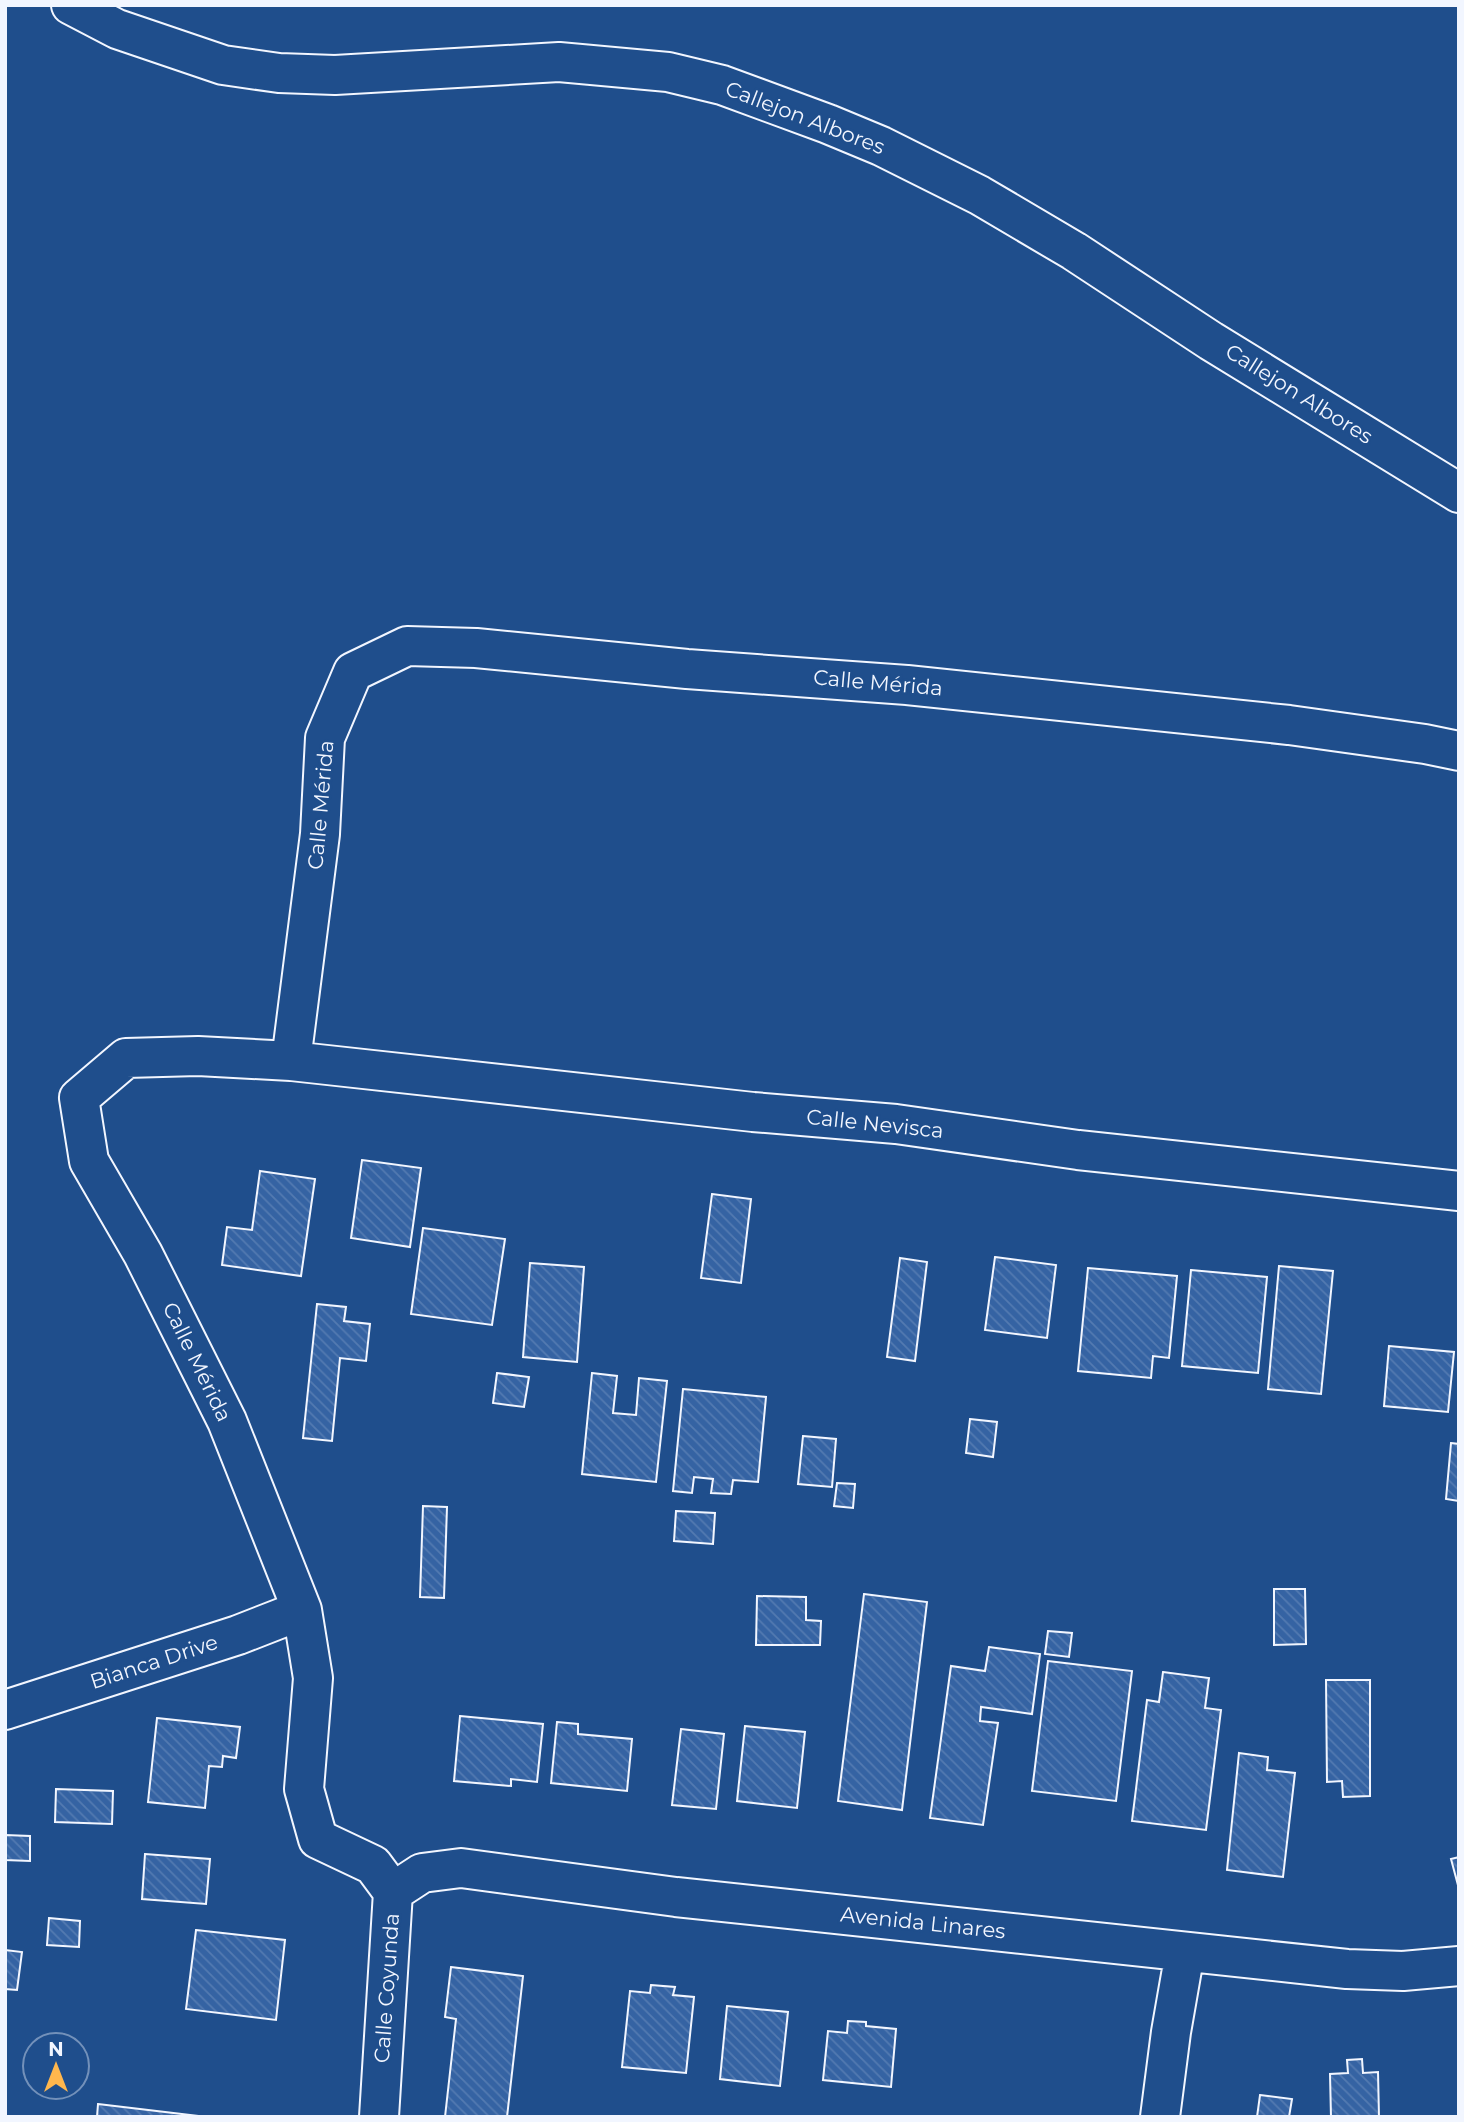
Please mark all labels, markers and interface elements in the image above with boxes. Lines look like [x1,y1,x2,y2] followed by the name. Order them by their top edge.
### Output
[722,76,888,159] street label: Callejon Albores
[1221,338,1377,449] street label: Callejon Albores
[812,664,944,701] street label: Calle Mérida
[302,739,339,871] street label: Calle Mérida
[805,1104,945,1143] street label: Calle Nevisca
[158,1298,237,1426] street label: Calle Mérida
[87,1629,221,1694] street label: Bianca Drive
[839,1901,1007,1944] street label: Avenida Linares
[369,1912,404,2064] street label: Calle Coyunda
[21,2031,91,2101] north arrow
[48,2038,64,2061] text: N

